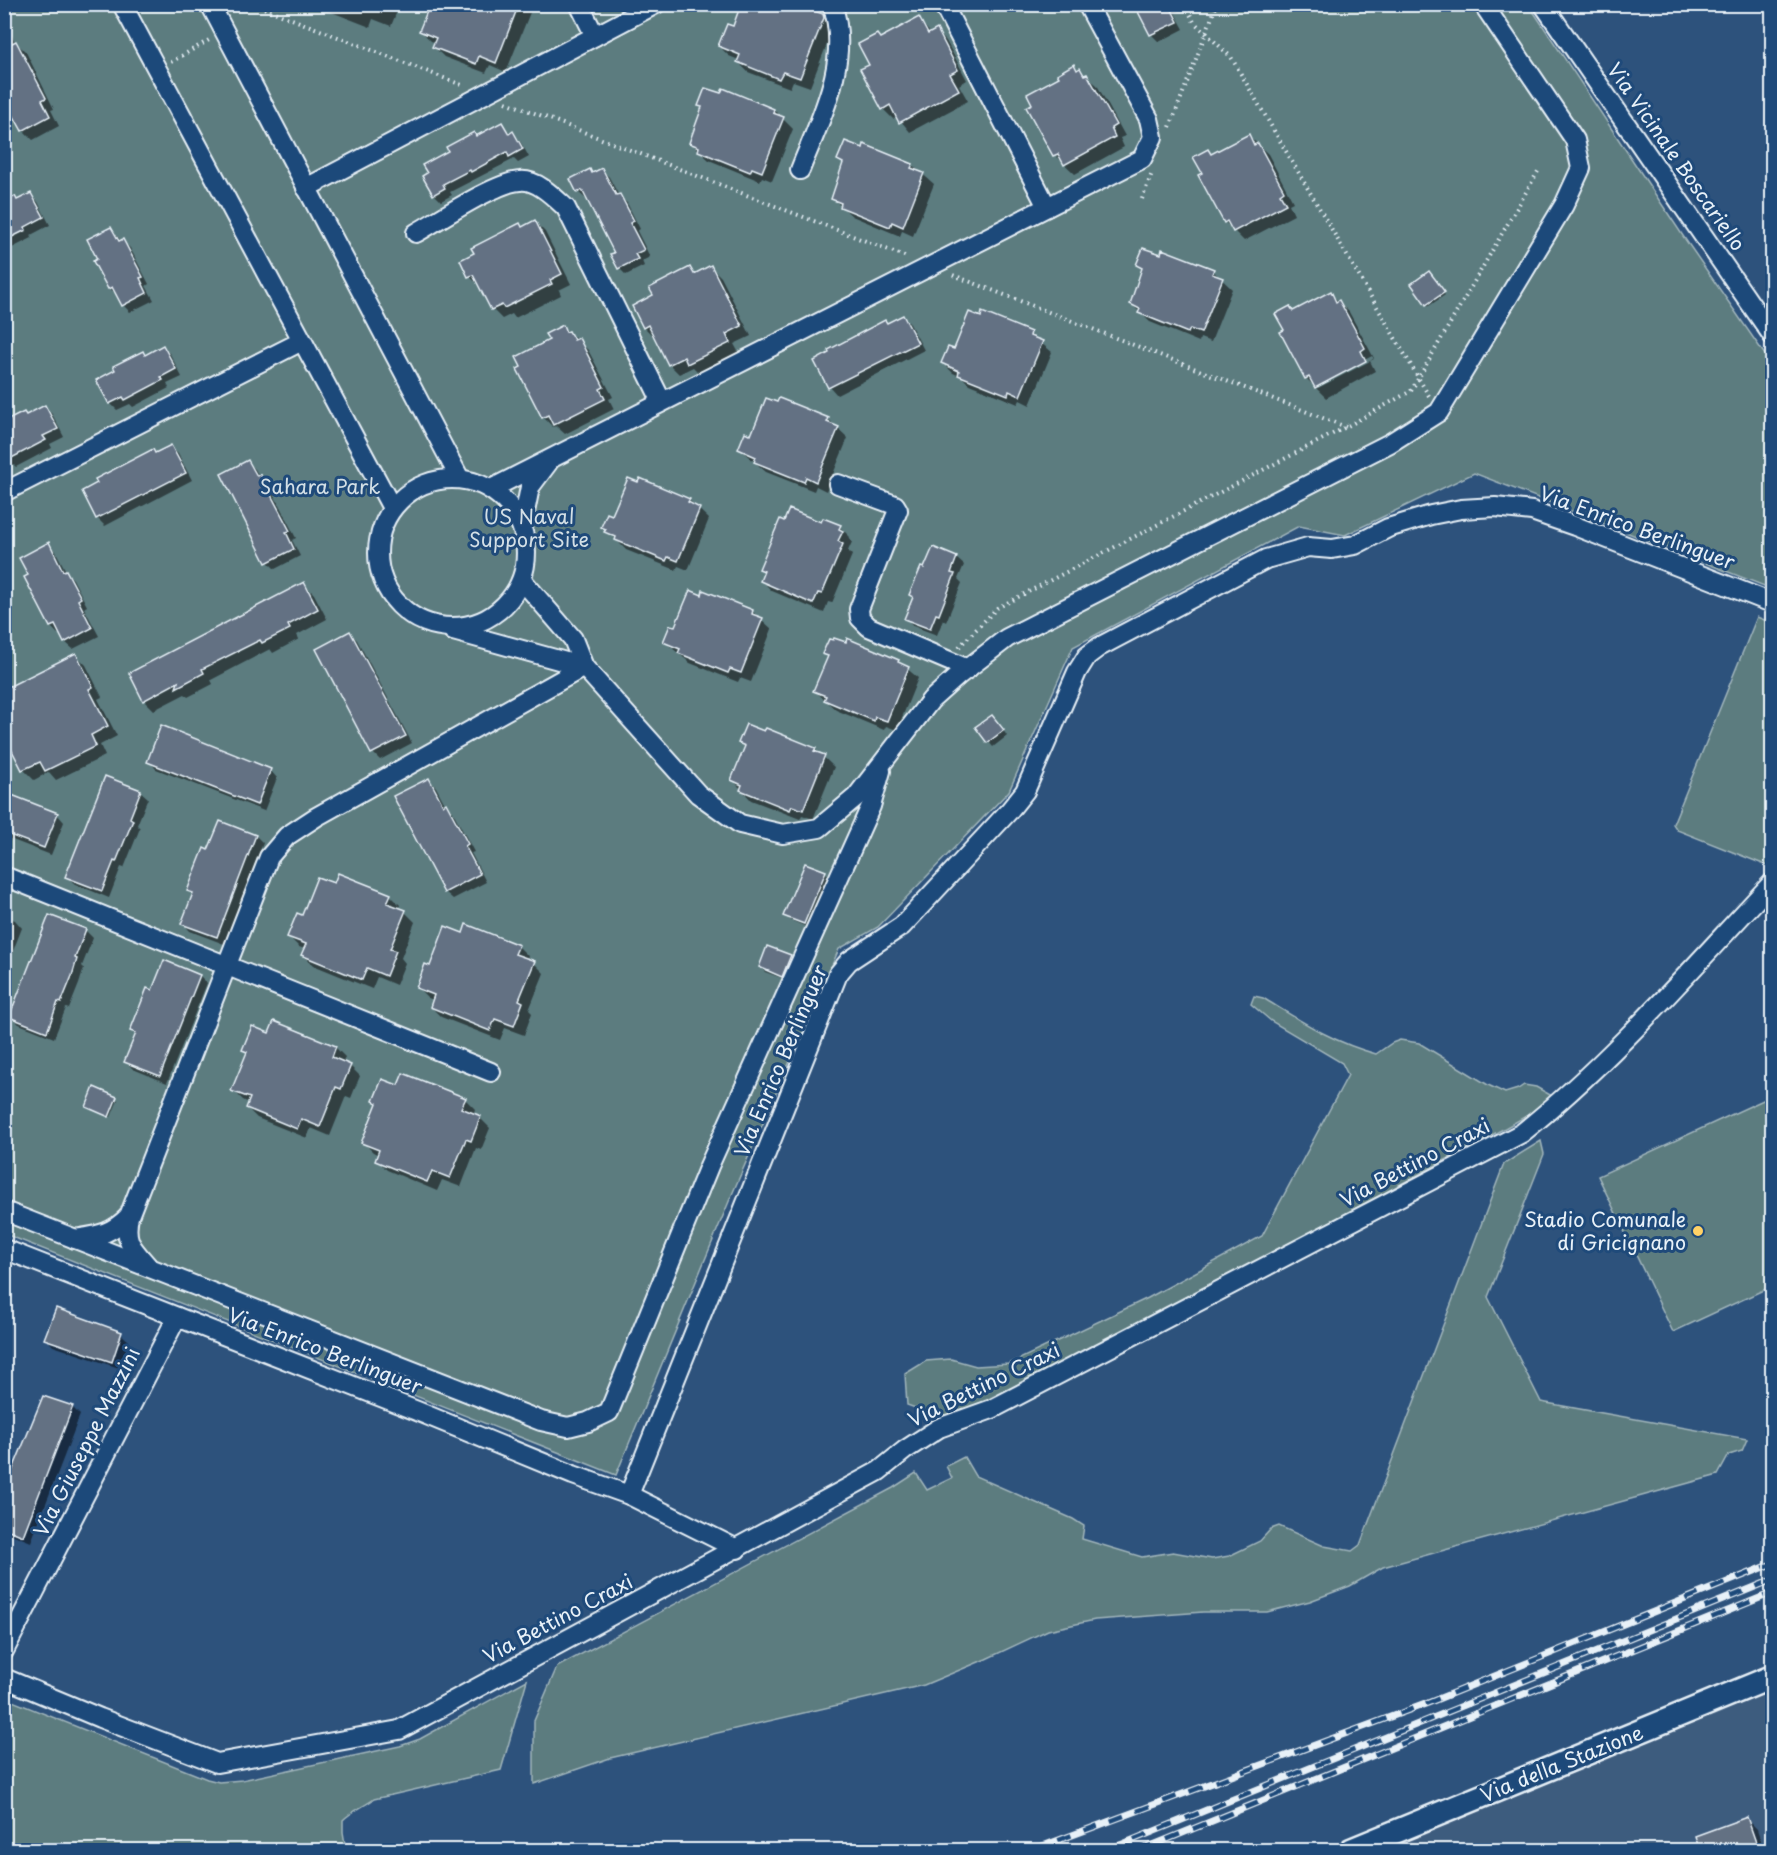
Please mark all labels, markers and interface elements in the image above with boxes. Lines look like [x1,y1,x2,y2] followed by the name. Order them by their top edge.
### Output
[1600,56,1753,257] street label: Via Vicinale Boscariello
[260,471,380,501] park label: Sahara Park
[1535,478,1740,577] street label: Via Enrico Berlinguer
[469,501,589,554] park label: US Naval Support Site
[726,959,834,1161] street label: Via Enrico Berlinguer
[1334,1110,1495,1214] street label: Via Bettino Craxi
[1524,1204,1686,1257] place label: Stadio Comunale di Gricignano
[1691,1224,1705,1238] marker: Stadio Comunale di Gricignano
[224,1299,428,1401] street label: Via Enrico Berlinguer
[902,1334,1065,1434] street label: Via Bettino Craxi
[25,1342,147,1541] street label: Via Giuseppe Mazzini
[477,1566,638,1670] street label: Via Bettino Craxi
[1476,1717,1648,1809] street label: Via della Stazione

